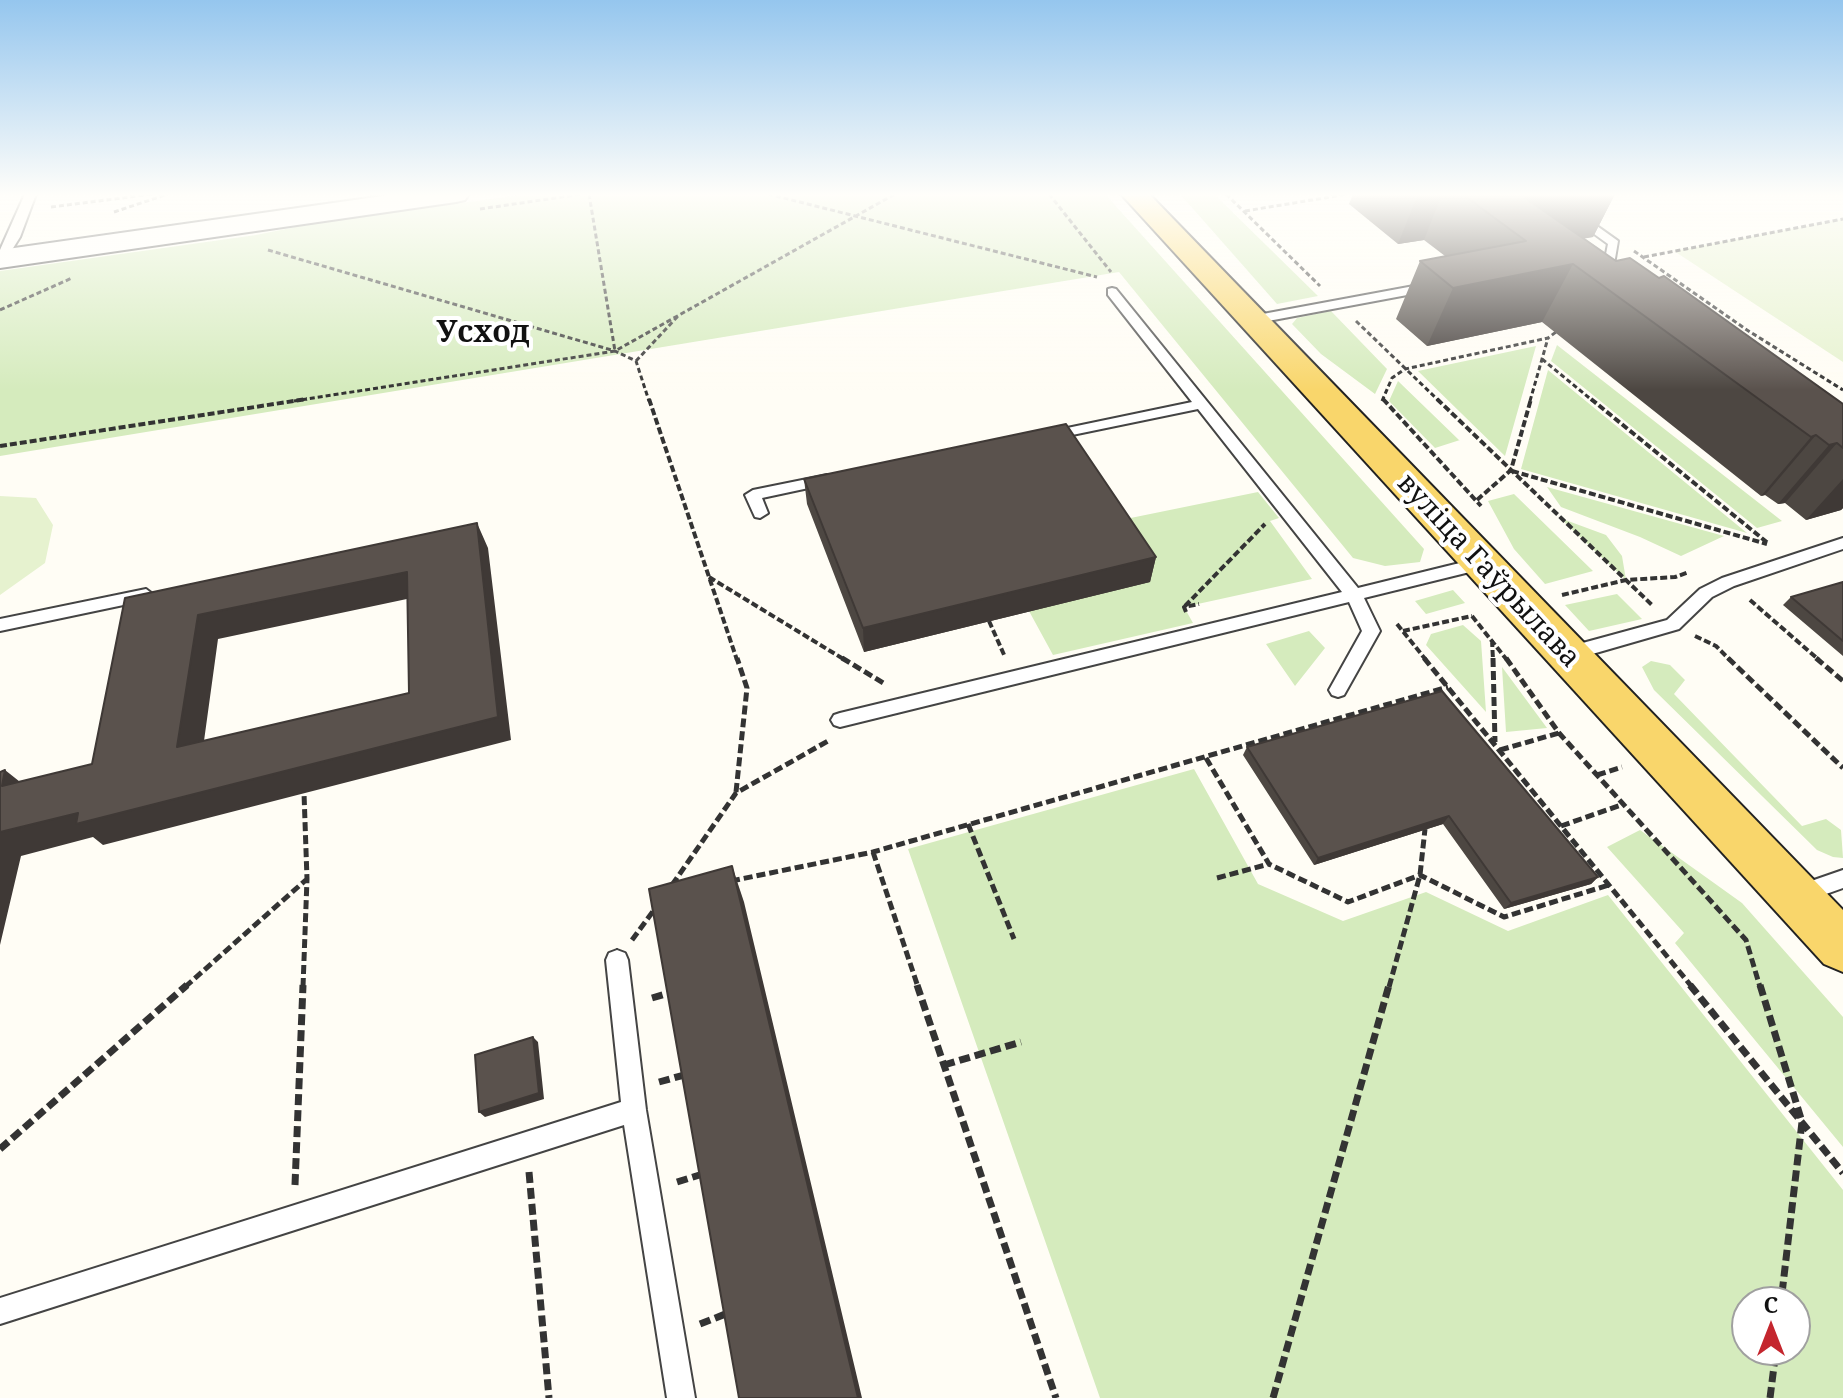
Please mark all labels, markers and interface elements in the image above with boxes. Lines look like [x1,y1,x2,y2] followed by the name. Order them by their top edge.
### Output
[436,315,530,351] district label: Усход
[1389,467,1587,675] street label: вуліца Гаўрылава
[1731,1286,1811,1366] north arrow
[1764,1289,1778,1319] text: С

